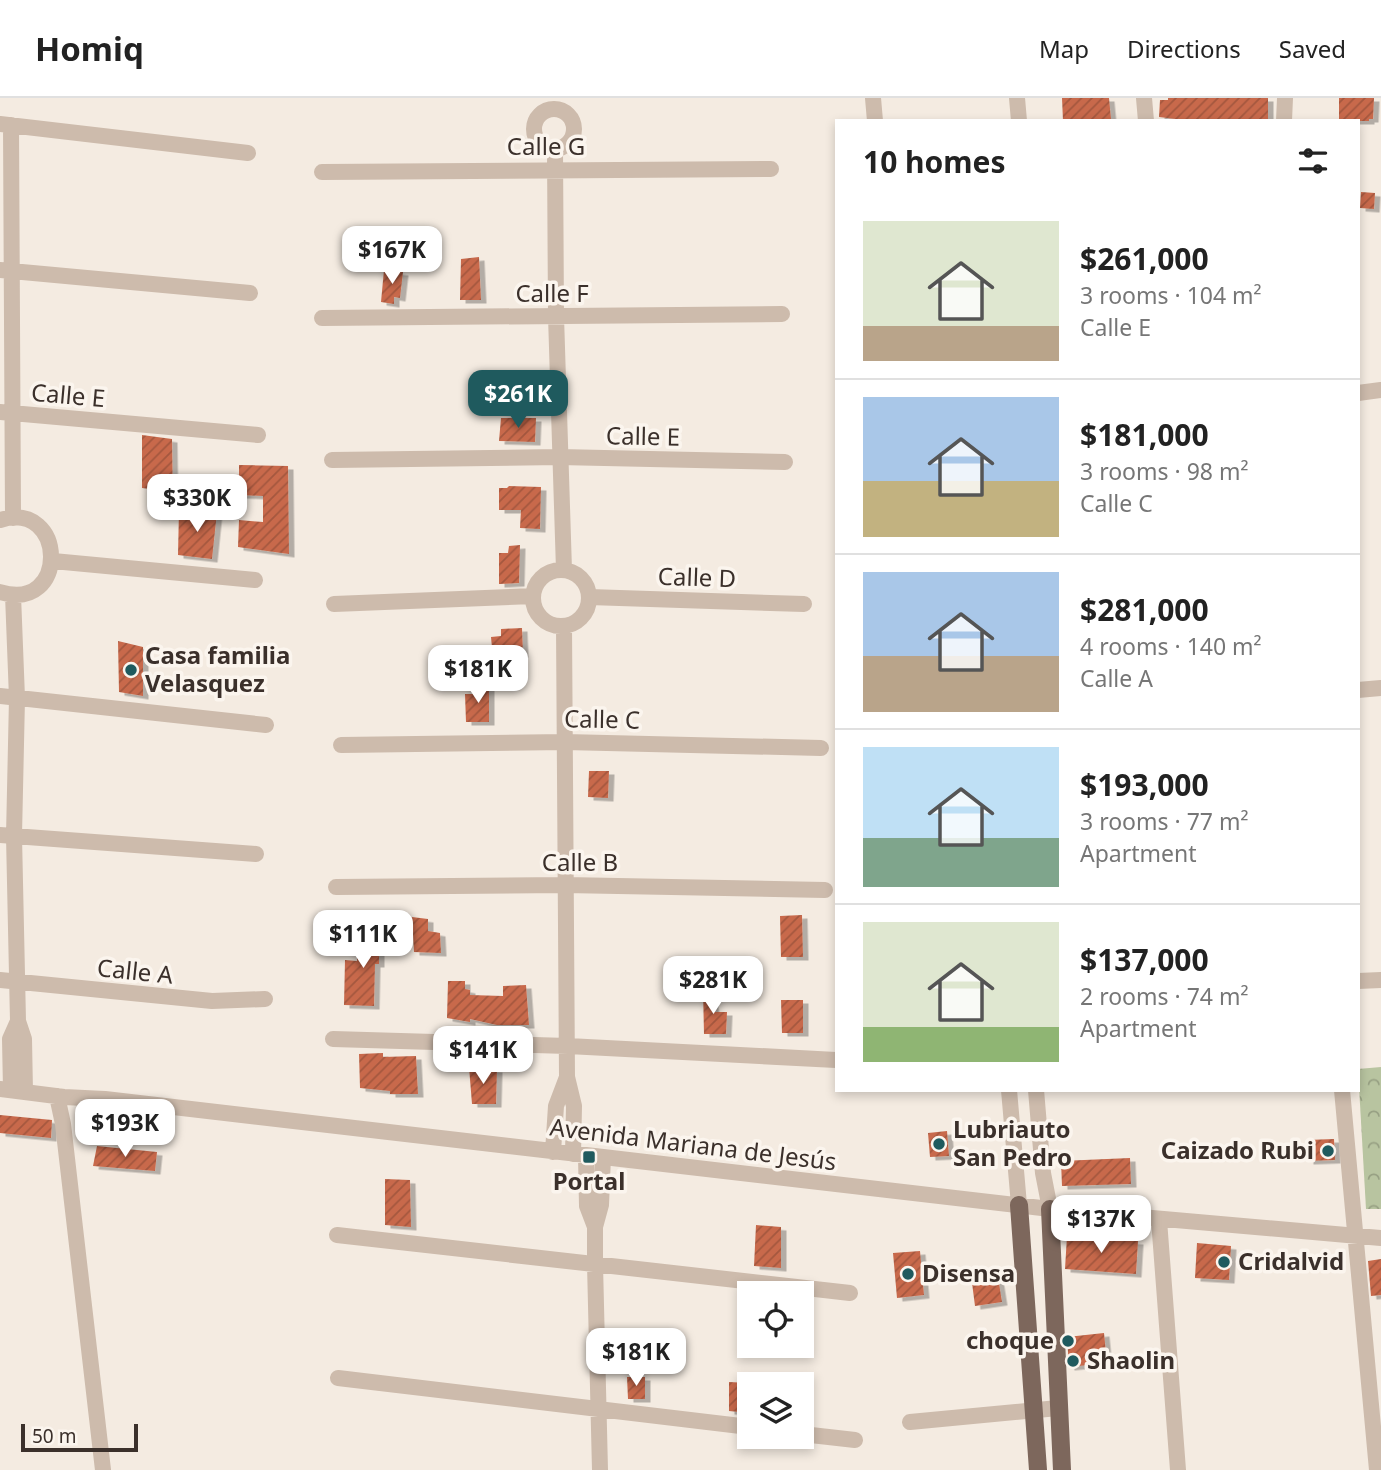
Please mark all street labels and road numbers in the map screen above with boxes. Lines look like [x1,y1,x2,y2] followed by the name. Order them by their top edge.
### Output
[507,129,585,162] street label: Calle G
[515,276,589,309] street label: Calle F
[30,375,106,414] street label: Calle E
[606,418,680,453] street label: Calle E
[657,559,737,594] street label: Calle D
[564,701,640,736] street label: Calle C
[542,845,618,878] street label: Calle B
[96,950,175,991] street label: Calle A
[548,1110,838,1177] street label: Avenida Mariana de Jesús

